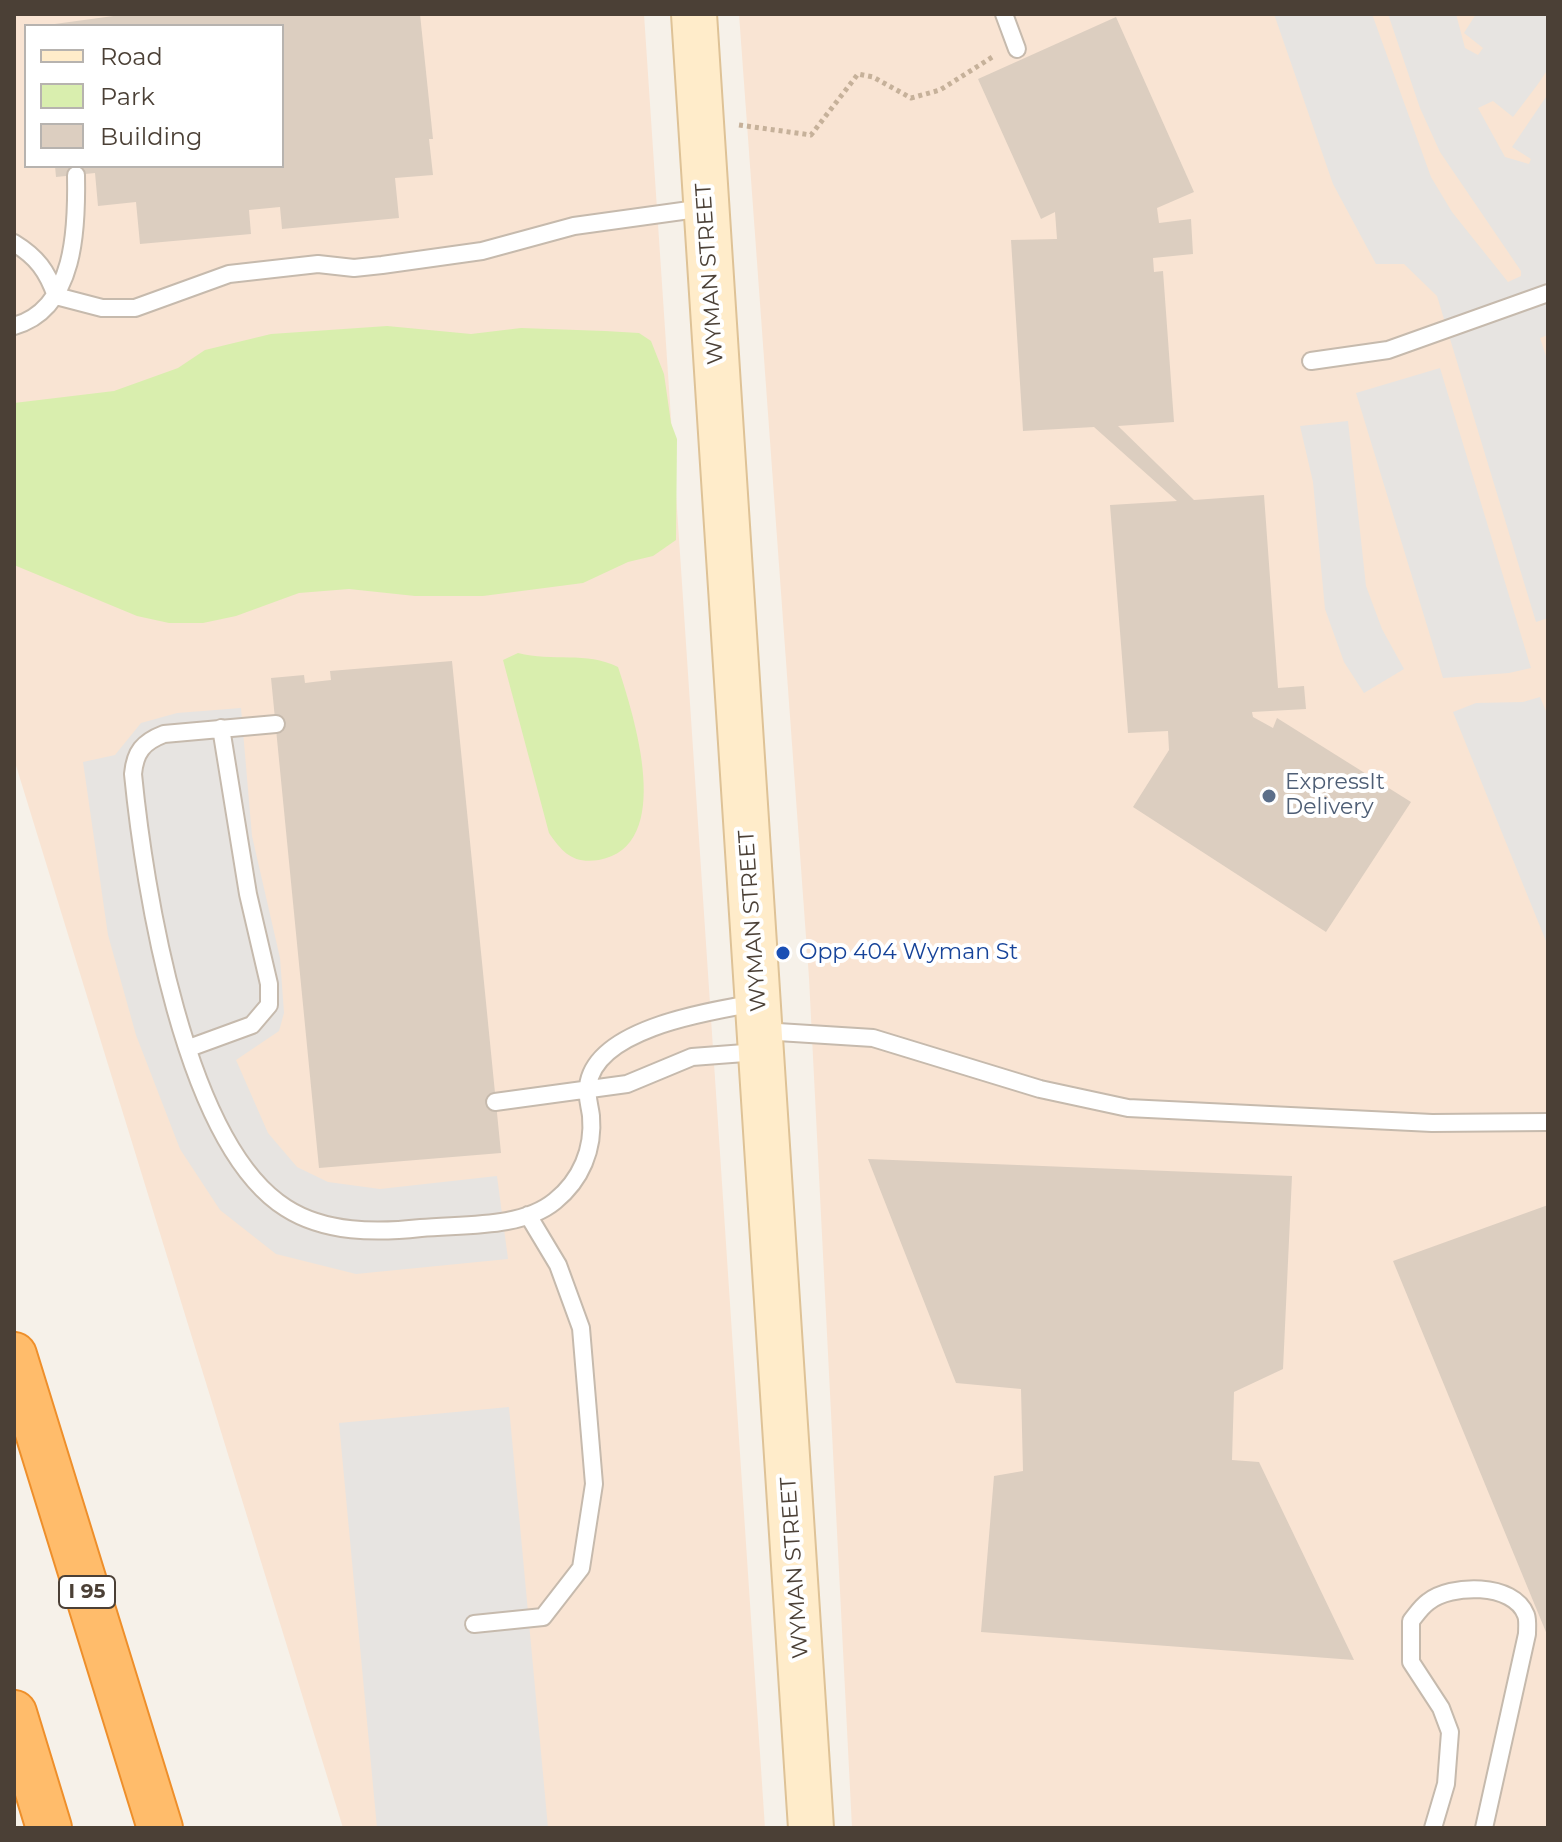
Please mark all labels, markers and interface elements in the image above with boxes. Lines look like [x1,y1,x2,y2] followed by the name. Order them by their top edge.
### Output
[24,24,284,168] legend
[100,42,163,71] text: Road
[100,82,155,111] text: Park
[100,122,203,151] text: Building
[690,182,730,366] street label: WYMAN STREET
[1285,770,1385,822] place label: ExpressIt Delivery
[1260,787,1278,805] marker: ExpressIt Delivery
[733,829,773,1013] street label: WYMAN STREET
[799,940,1018,966] place label: Opp 404 Wyman St
[774,944,792,962] marker: Opp 404 Wyman St
[775,1476,815,1660] street label: WYMAN STREET
[59,1576,115,1608] road number: I 95

